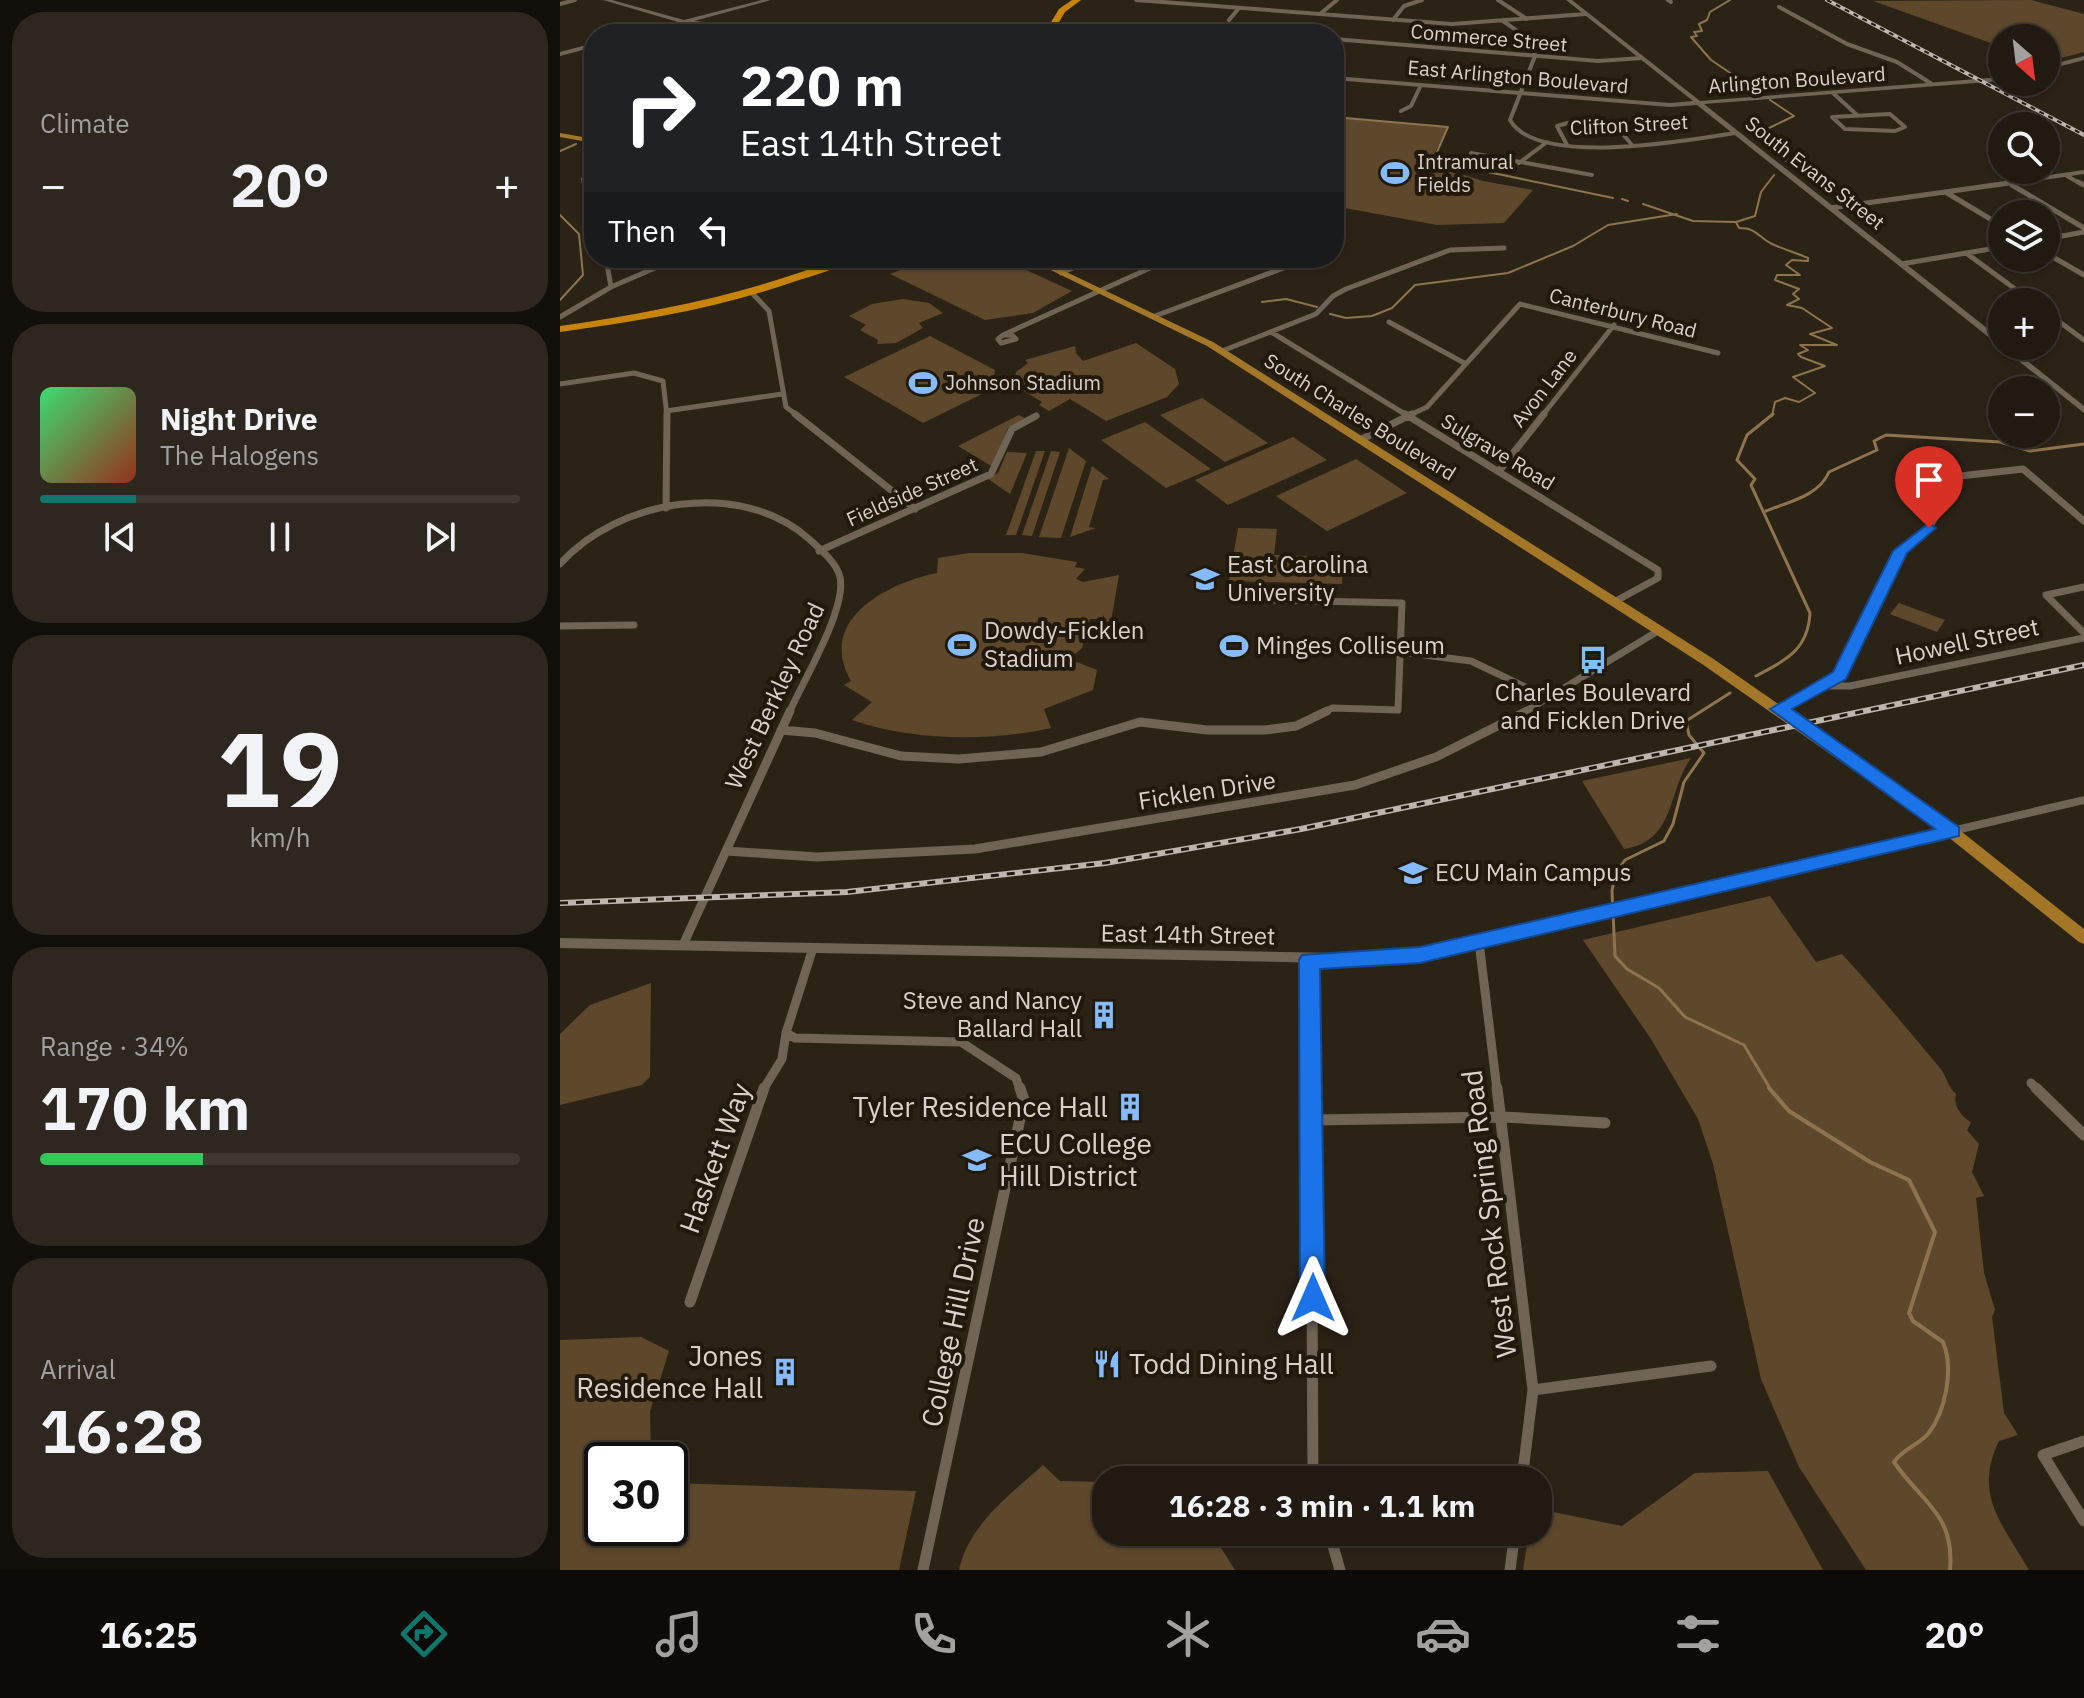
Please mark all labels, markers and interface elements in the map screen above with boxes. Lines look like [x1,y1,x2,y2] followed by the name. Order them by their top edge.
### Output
[1410,17,1569,58] street label: Commerce Street
[1988,24,2060,96] north arrow
[1988,24,2060,448] map controls
[740,49,904,121] text: 220 m
[1407,53,1630,100] street label: East Arlington Boulevard
[608,56,712,160] icon: right
[1707,60,1887,99] street label: Arlington Boulevard
[40,106,130,140] text: Climate
[1569,108,1689,141] street label: Clifton Street
[1740,110,1891,236] street label: South Evans Street
[1988,112,2060,184] button: search
[740,119,1002,166] text: East 14th Street
[230,145,330,224] text: 20°
[1417,148,1514,198] place label: Intramural Fields
[40,156,66,213] text: −
[494,156,520,213] text: +
[1380,158,1410,188] sports icon: Intramural Fields
[1988,200,2060,272] button: layers
[692,208,736,252] icon: left
[608,211,676,250] text: Then
[1547,281,1700,344] street label: Canterbury Road
[1988,288,2060,360] button: +
[1505,343,1583,432] street label: Avon Lane
[1259,347,1461,487] street label: South Charles Boulevard
[908,368,938,398] sports icon: Johnson Stadium
[945,369,1101,396] place label: Johnson Stadium
[1988,376,2060,448] button: −
[160,399,318,438] text: Night Drive
[1436,407,1560,496] street label: Sulgrave Road
[160,438,319,472] text: The Halogens
[1895,446,1963,528] pin
[842,451,982,533] street label: Fieldside Street
[1907,458,1951,502] icon: arrive
[98,515,142,559] icon: previous
[258,515,302,559] icon: pause
[418,515,462,559] icon: next
[1227,548,1368,608] place label: East Carolina University
[1190,564,1220,594] school or university icon: East Carolina University
[717,597,831,794] street label: West Berkley Road
[1892,610,2042,672] street label: Howell Street
[984,614,1144,674] place label: Dowdy-Ficklen Stadium
[1256,629,1445,661] place label: Minges Colliseum
[947,630,977,660] sports icon: Dowdy-Ficklen Stadium
[1219,631,1249,661] sports icon: Minges Colliseum
[1578,645,1608,675] bus stop icon: Charles Boulevard and Ficklen Drive
[1495,676,1691,736] place label: Charles Boulevard and Ficklen Drive
[218,700,342,836] text: 19
[1136,763,1278,817] street label: Ficklen Drive
[249,820,311,854] text: km/h
[1435,856,1631,888] place label: ECU Main Campus
[1398,858,1428,888] school or university icon: ECU Main Campus
[1100,916,1276,952] street label: East 14th Street
[903,984,1082,1044] place label: Steve and Nancy Ballard Hall
[1089,1000,1119,1030] building icon: Steve and Nancy Ballard Hall
[40,1029,189,1063] text: Range · 34%
[40,1068,250,1147] text: 170 km
[1452,1068,1525,1360] street label: West Rock Spring Road
[670,1077,759,1238] street label: Haskett Way
[852,1088,1108,1125] place label: Tyler Residence Hall
[1115,1092,1145,1122] building icon: Tyler Residence Hall
[999,1125,1152,1194] place label: ECU College Hill District
[962,1145,992,1175] school or university icon: ECU College Hill District
[912,1214,993,1430] street label: College Hill Drive
[1271,1256,1355,1340] position arrow
[576,1337,763,1406] place label: Jones Residence Hall
[1129,1345,1334,1382] place label: Todd Dining Hall
[1092,1349,1122,1379] restaurant icon: Todd Dining Hall
[40,1352,116,1386] text: Arrival
[770,1357,800,1387] building icon: Jones Residence Hall
[40,1391,204,1470] text: 16:28
[584,1442,688,1546] speed limit sign: 30
[1169,1486,1475,1525] text: 16:28 · 3 min · 1.1 km
[396,1606,452,1662] icon: directions
[651,1606,707,1662] icon: music
[906,1606,962,1662] icon: phone
[1160,1606,1216,1662] icon: climate
[1415,1606,1471,1662] icon: car
[1670,1606,1726,1662] icon: filters
[99,1611,198,1658] text: 16:25
[1924,1611,1985,1658] text: 20°

